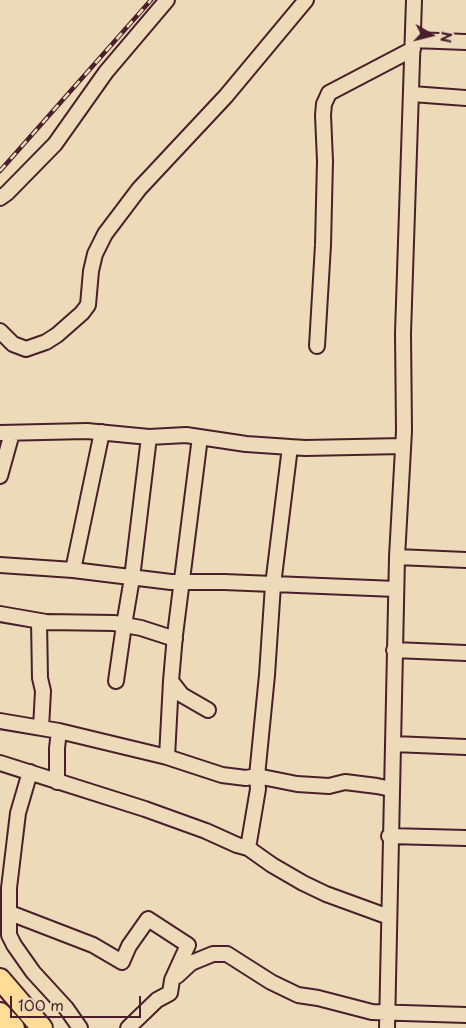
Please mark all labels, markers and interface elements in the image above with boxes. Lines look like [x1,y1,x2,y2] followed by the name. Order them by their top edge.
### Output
[406,10,456,60] north arrow
[435,30,458,44] text: N
[12,986,144,1018] scale bar
[18,993,64,1016] text: 100 m

